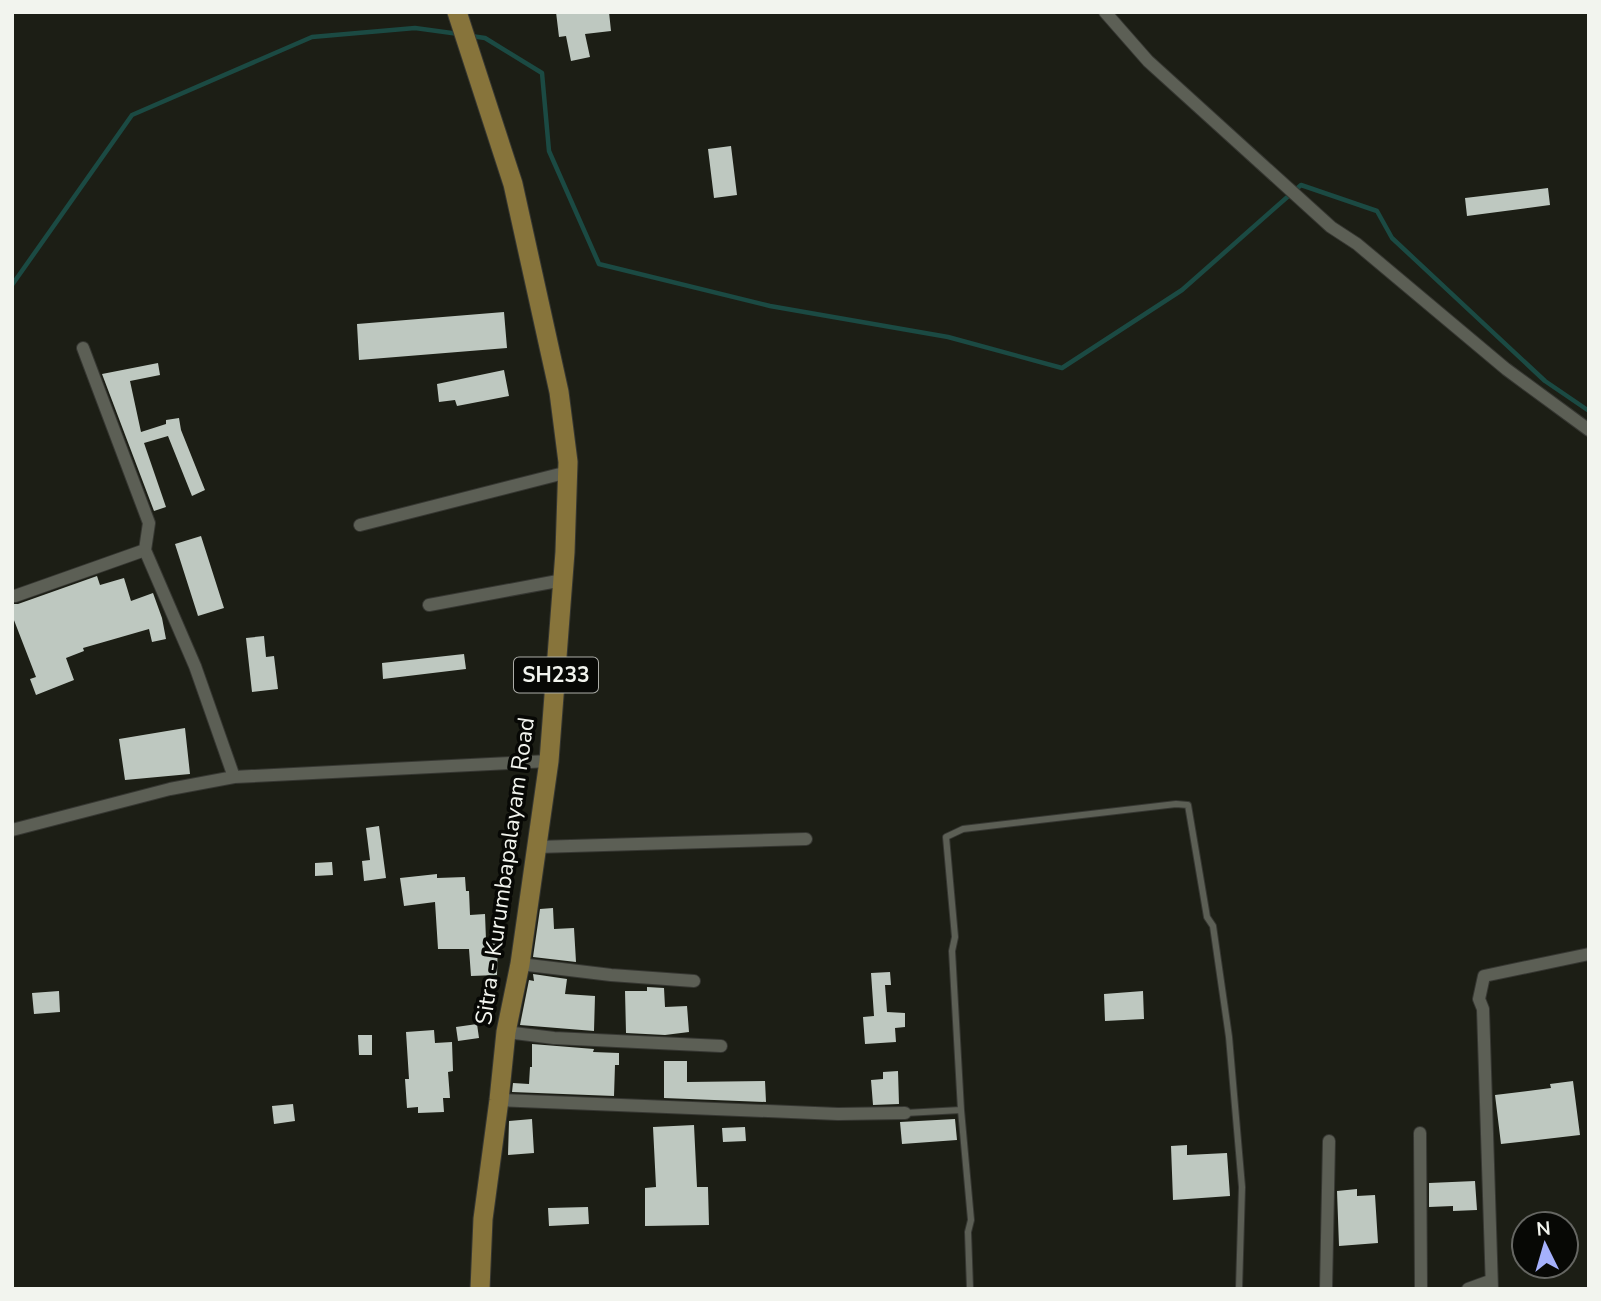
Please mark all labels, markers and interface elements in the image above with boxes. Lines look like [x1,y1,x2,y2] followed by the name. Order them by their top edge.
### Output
[514,658,598,692] road number: SH233
[468,715,542,1027] street label: Sitra - Kurumbapalayam Road
[1510,1210,1580,1280] north arrow
[1535,1215,1552,1243] text: N

